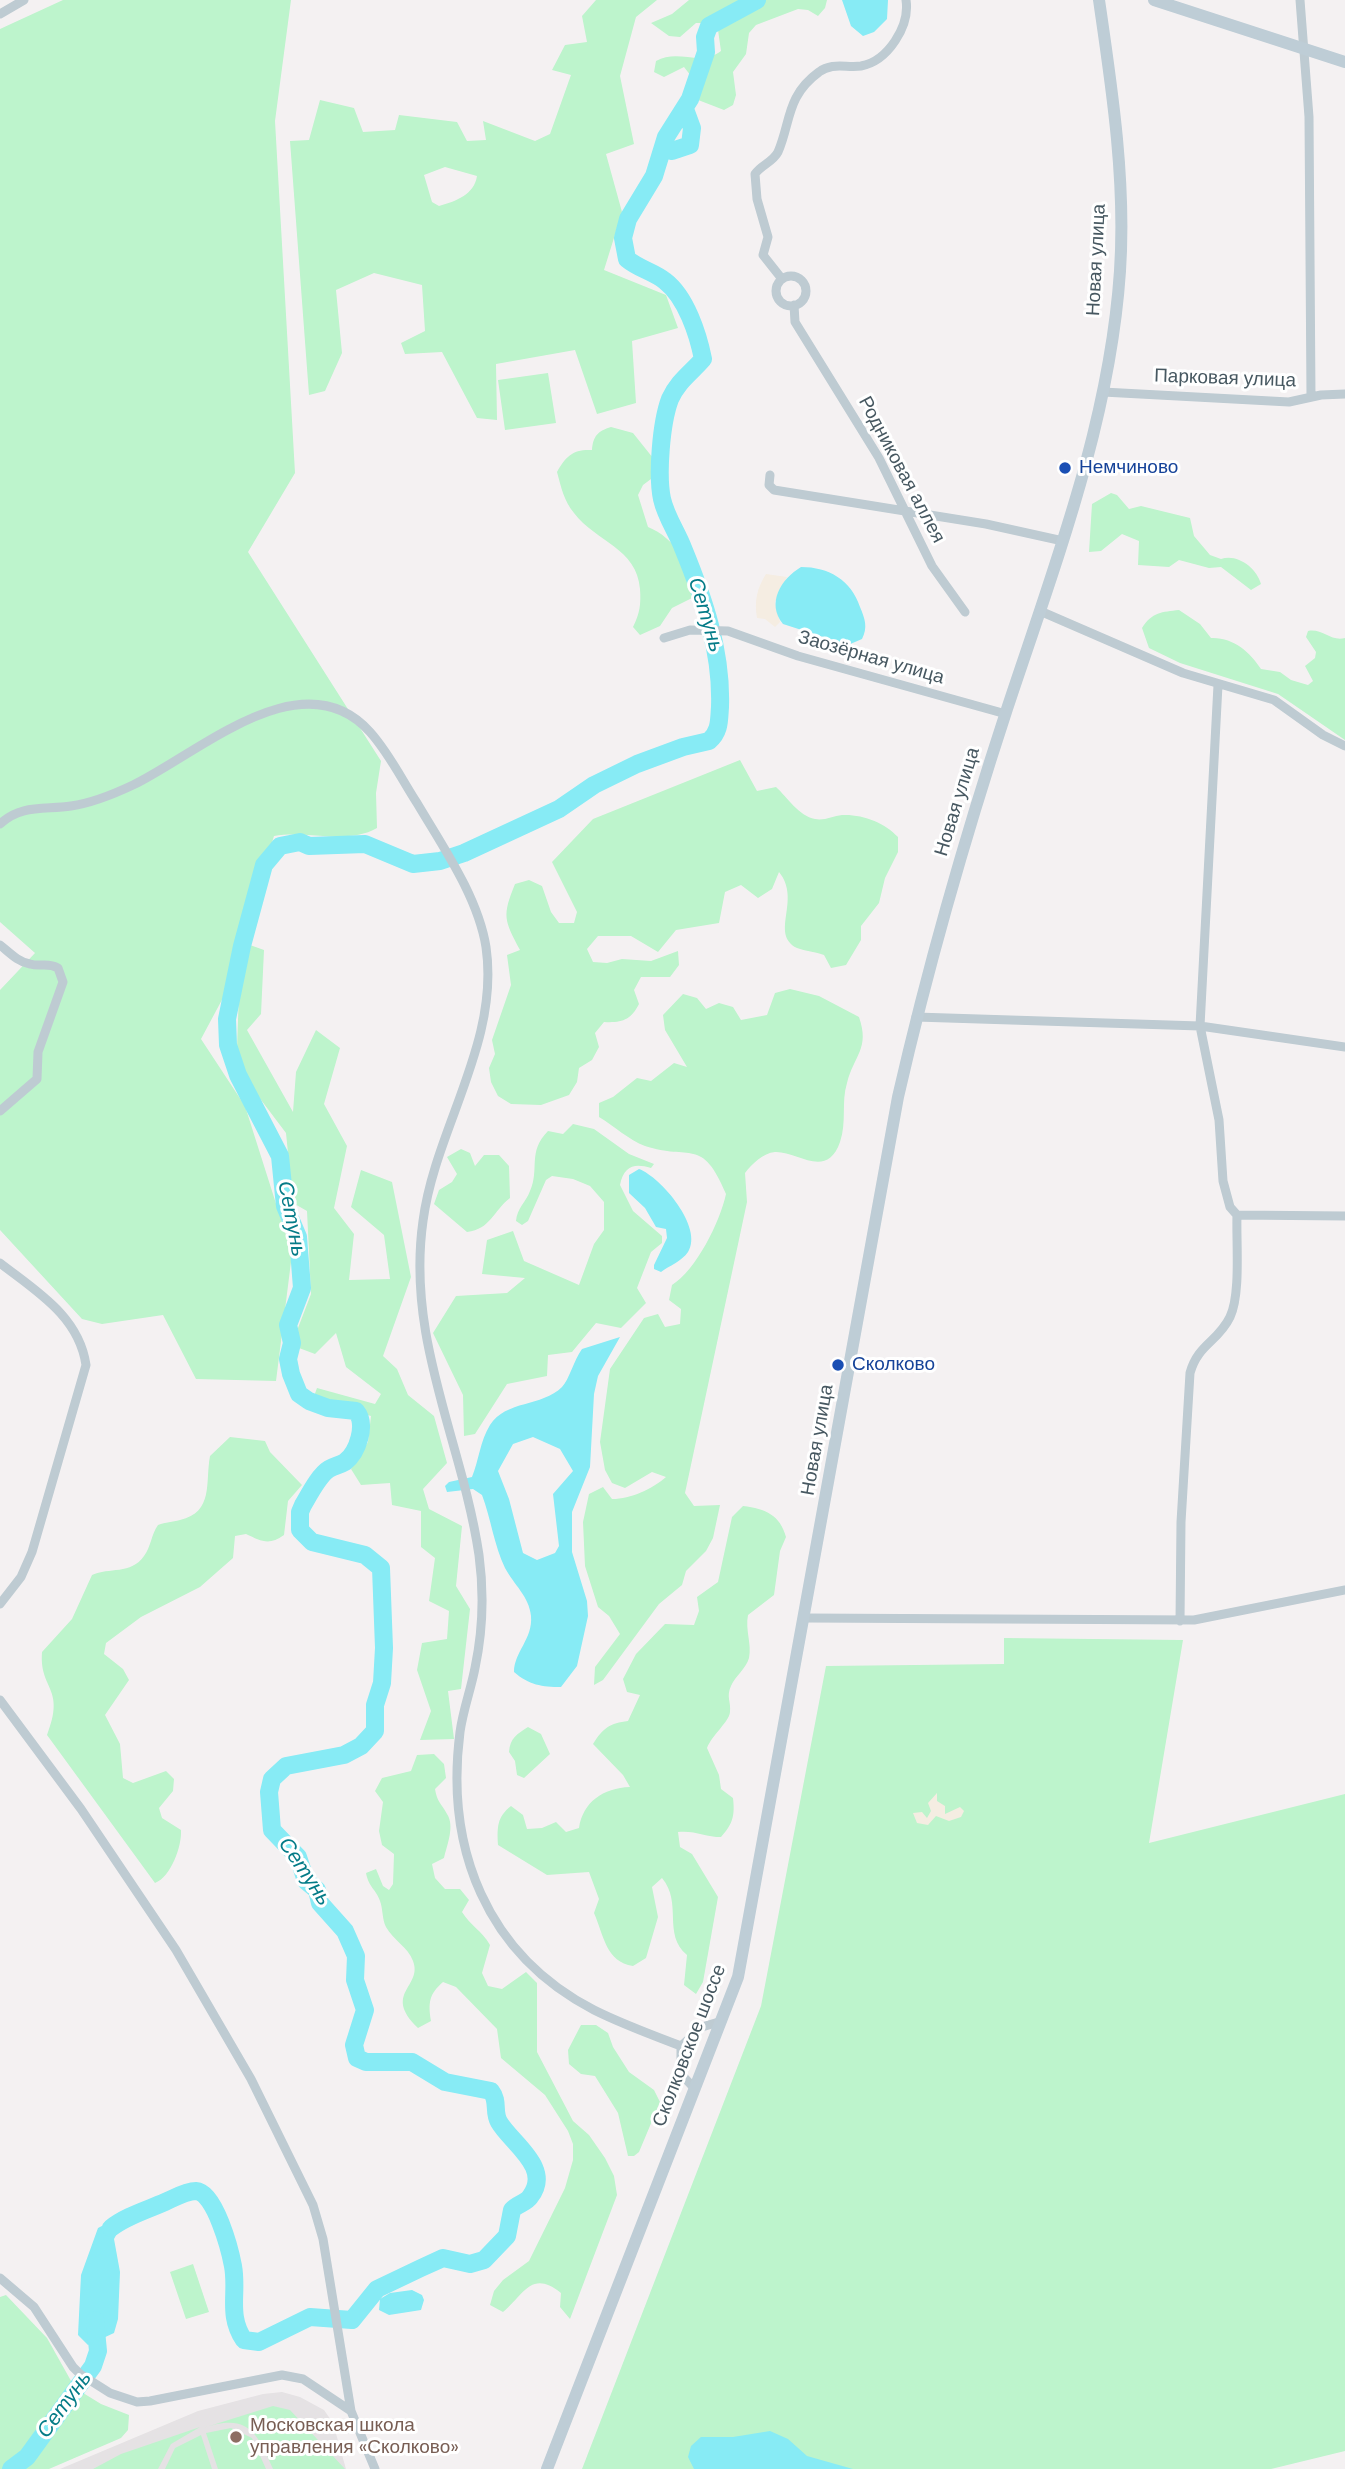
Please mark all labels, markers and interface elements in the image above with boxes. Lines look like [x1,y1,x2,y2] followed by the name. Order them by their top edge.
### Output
[1083,203,1111,317] street label: Новая улица
[1154,365,1296,393] street label: Парковая улица
[853,393,949,547] street label: Родниковая аллея
[1079,457,1178,479] place label: Немчиново
[1057,460,1073,476] marker: Немчиново
[682,575,728,655] water label: Сетунь
[795,626,947,690] street label: Заозёрная улица
[931,745,985,859] street label: Новая улица
[271,1179,311,1259] water label: Сетунь
[852,1354,935,1376] place label: Сколково
[830,1357,846,1373] marker: Сколково
[797,1383,839,1497] street label: Новая улица
[272,1833,336,1911] water label: Сетунь
[649,1962,731,2130] street label: Сколковское шоссе
[32,2367,98,2443] water label: Сетунь
[250,2415,459,2459] place label: Московская школа управления «Сколково»
[228,2429,244,2445] marker: Московская школа управления «Сколково»

